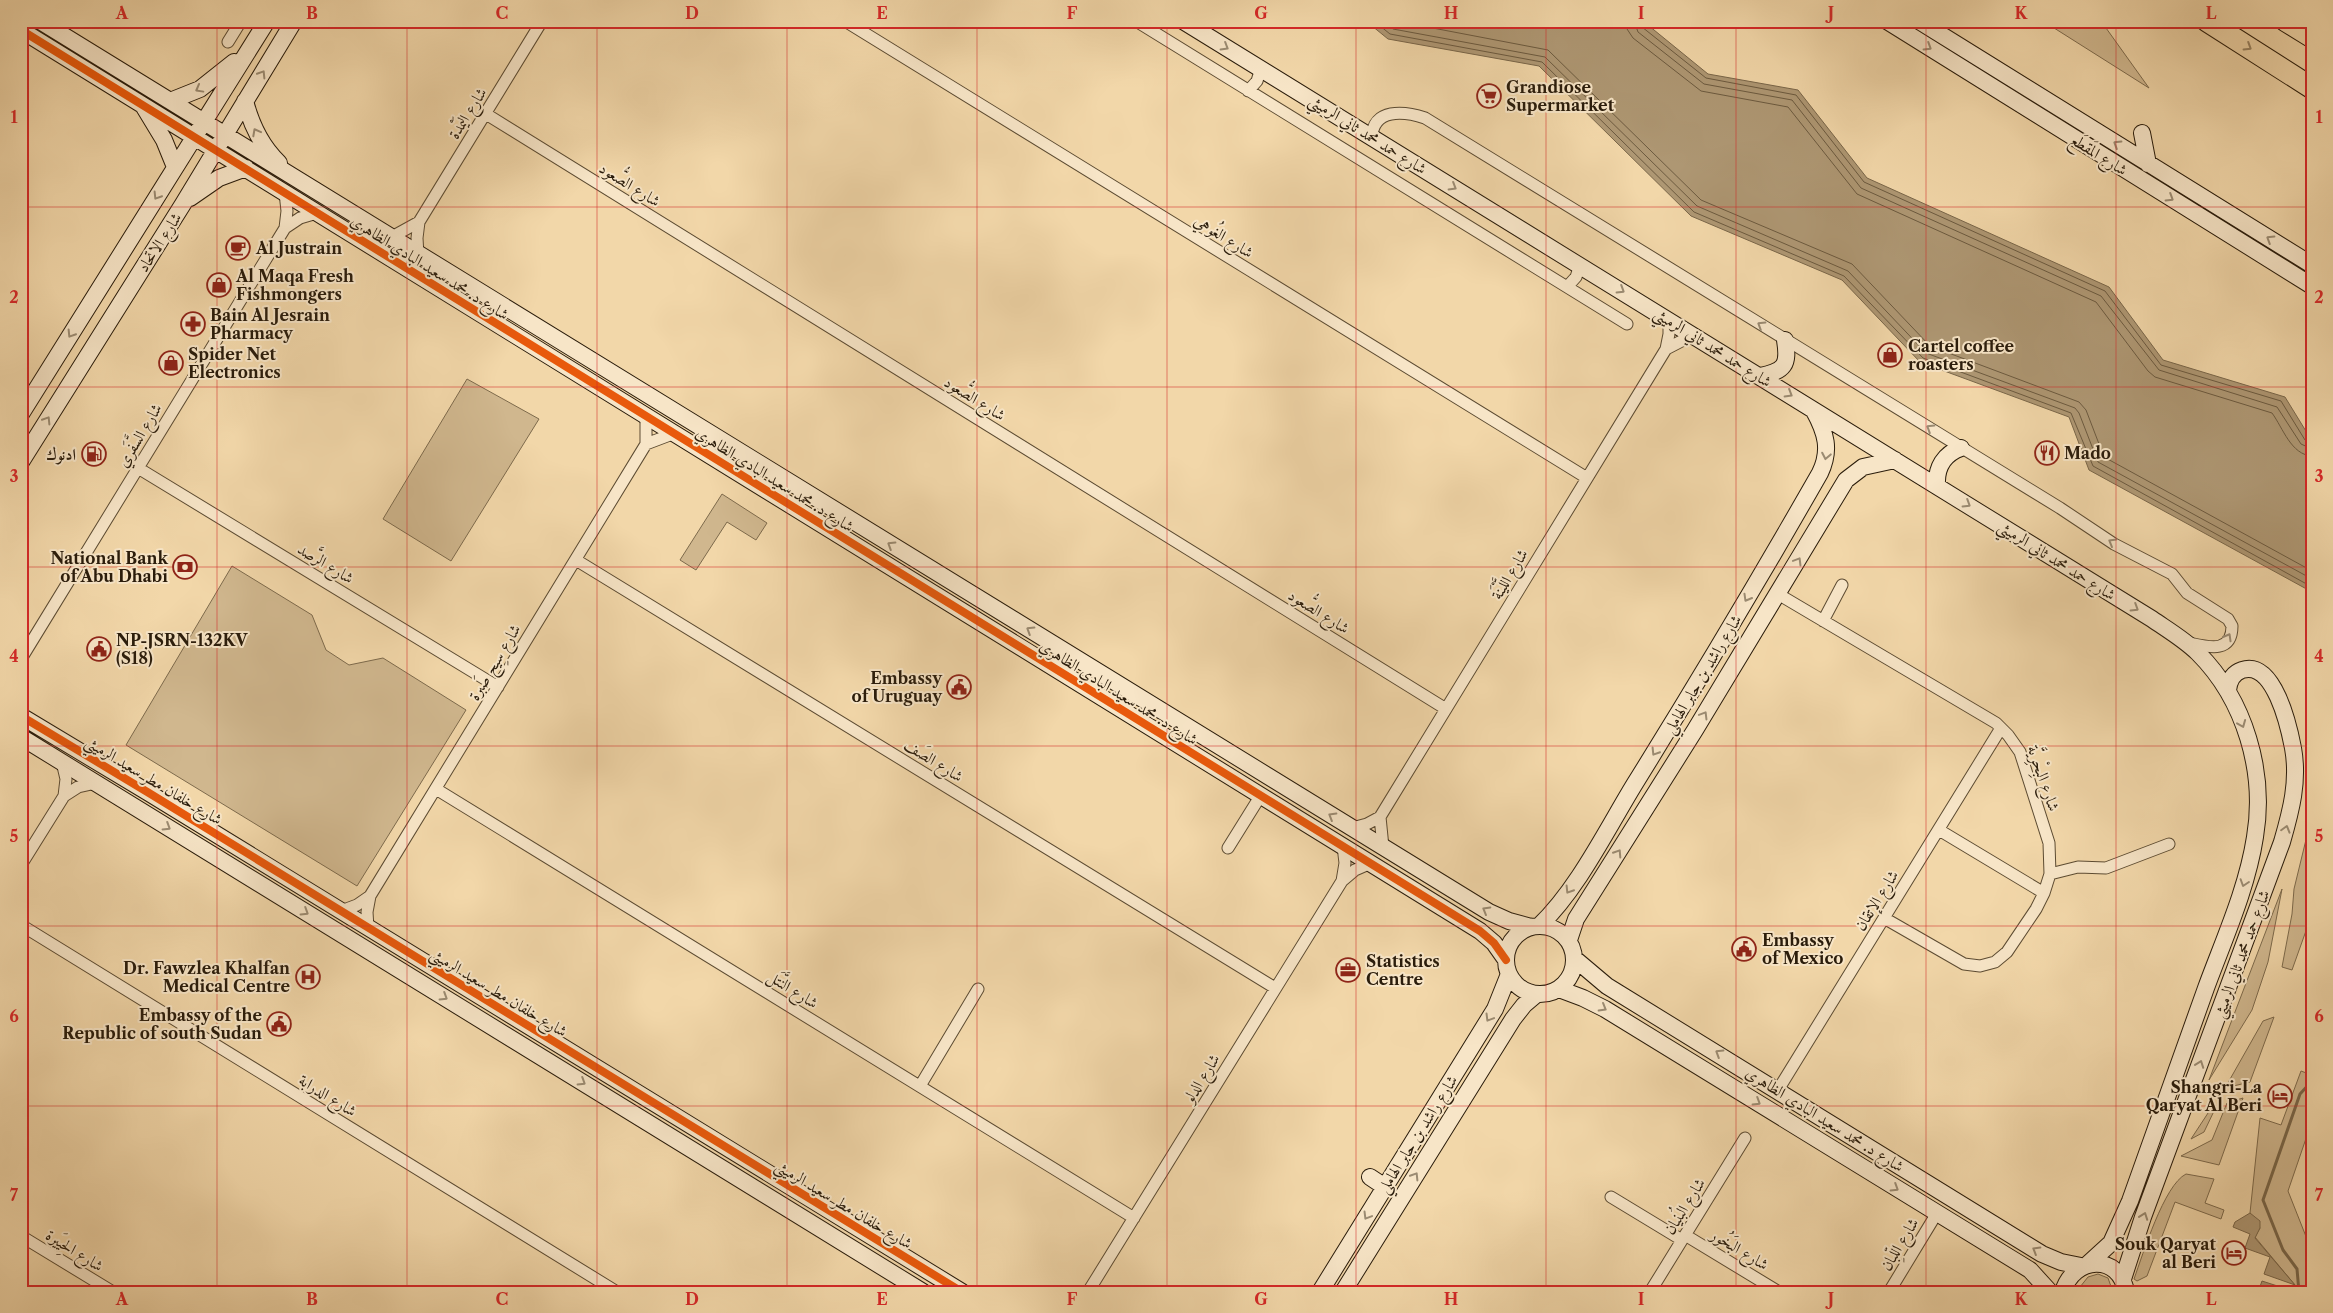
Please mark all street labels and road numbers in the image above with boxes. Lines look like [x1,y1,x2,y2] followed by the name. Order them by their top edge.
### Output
[443,83,494,145] street label: شارع اليَمْدة
[1302,90,1431,183] street label: شارع حمد محمد ثاني الرميثي
[2063,128,2132,185] street label: شارع المَقطَع
[594,153,667,214] street label: شارع الصُّعود
[1189,207,1259,265] street label: شارع الغُوهي
[132,208,189,278] street label: شارع الاتحاد
[345,210,513,327] street label: شارع د. محمد سعيد البادي الظاهري
[1647,303,1776,396] street label: شارع حمد محمد ثاني الرميثي
[939,367,1012,428] street label: شارع الصُّعود
[110,398,169,473] street label: شارع السَّفَري
[690,422,858,539] street label: شارع د. محمد سعيد البادي الظاهري
[1991,516,2120,609] street label: شارع حمد محمد ثاني الرميثي
[292,536,359,591] street label: شارع الرَّصد
[1484,544,1535,605] street label: شارع اللَّيْنَة
[1283,580,1356,641] street label: شارع الصُّعود
[1658,611,1751,740] street label: شارع راشد بن جابر الهاملي
[463,620,529,706] street label: شارع سِيح صَبرة
[1034,635,1202,752] street label: شارع د. محمد سعيد البادي الظاهري
[79,731,226,834] street label: شارع خلفان مطر سعيد الرميثي
[899,733,968,789] street label: شارع الصَف
[2020,741,2067,815] street label: شارع البِحْرِيَّة
[1850,866,1906,936] street label: شارع الإتقان
[2209,887,2279,1023] street label: شارع حمد محمد ثاني الرميثي
[424,943,571,1046] street label: شارع خلفان مطر سعيد الرميثي
[762,963,824,1016] street label: شارع النَّتَل
[1177,1050,1227,1110] street label: شارع الدلو
[1740,1062,1908,1179] street label: شارع د. محمد سعيد البادي الظاهري
[293,1069,361,1124] street label: شارع الدرابة
[1373,1071,1467,1200] street label: شارع راشد بن جابر الهاملي
[769,1155,916,1258] street label: شارع خلفان مطر سعيد الرميثي
[1656,1172,1713,1240] street label: شارع البُنيان
[1875,1213,1926,1276] street label: شارع اللِّبان
[1704,1220,1774,1277] street label: شارع البَخُور
[40,1224,108,1279] street label: شارع الحِيَيرة

